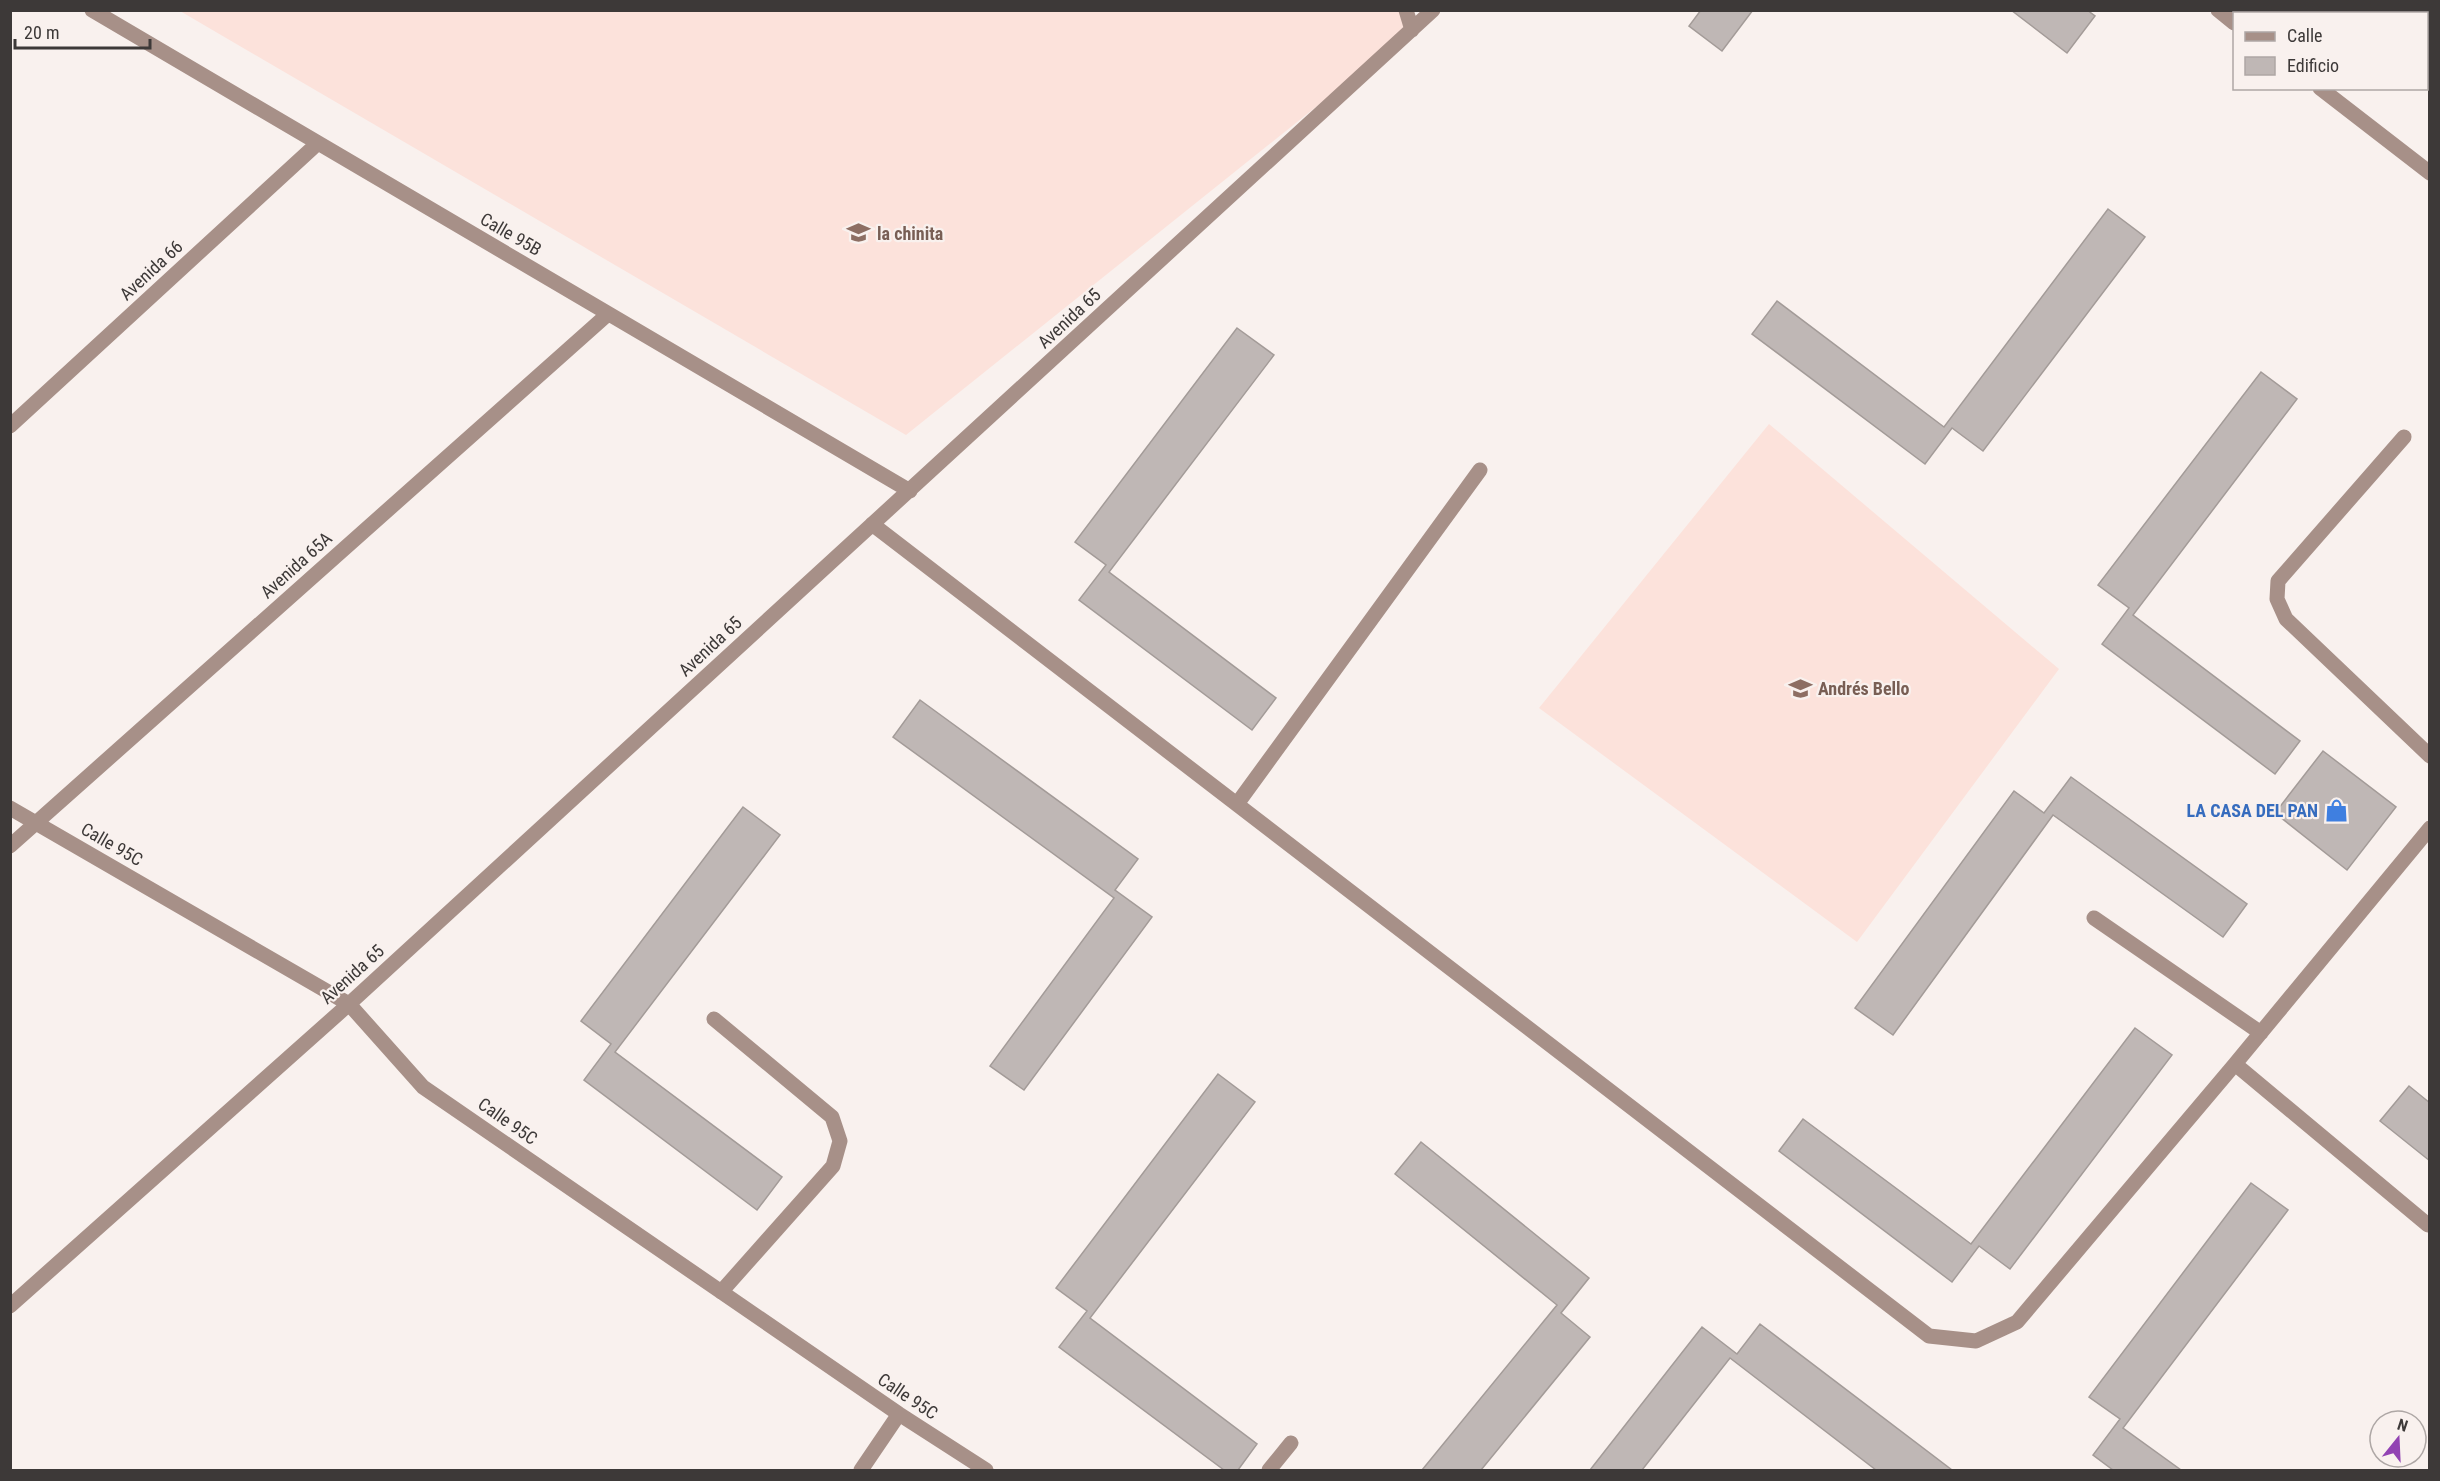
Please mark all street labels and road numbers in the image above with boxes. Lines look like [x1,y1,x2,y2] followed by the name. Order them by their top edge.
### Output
[477,208,545,260] street label: Calle 95B
[115,236,187,304] street label: Avenida 66
[1033,284,1105,352] street label: Avenida 65
[256,527,336,602] street label: Avenida 65A
[674,612,746,680] street label: Avenida 65
[77,818,147,870] street label: Calle 95C
[316,940,388,1008] street label: Avenida 65
[474,1093,542,1149] street label: Calle 95C
[874,1368,942,1424] street label: Calle 95C

